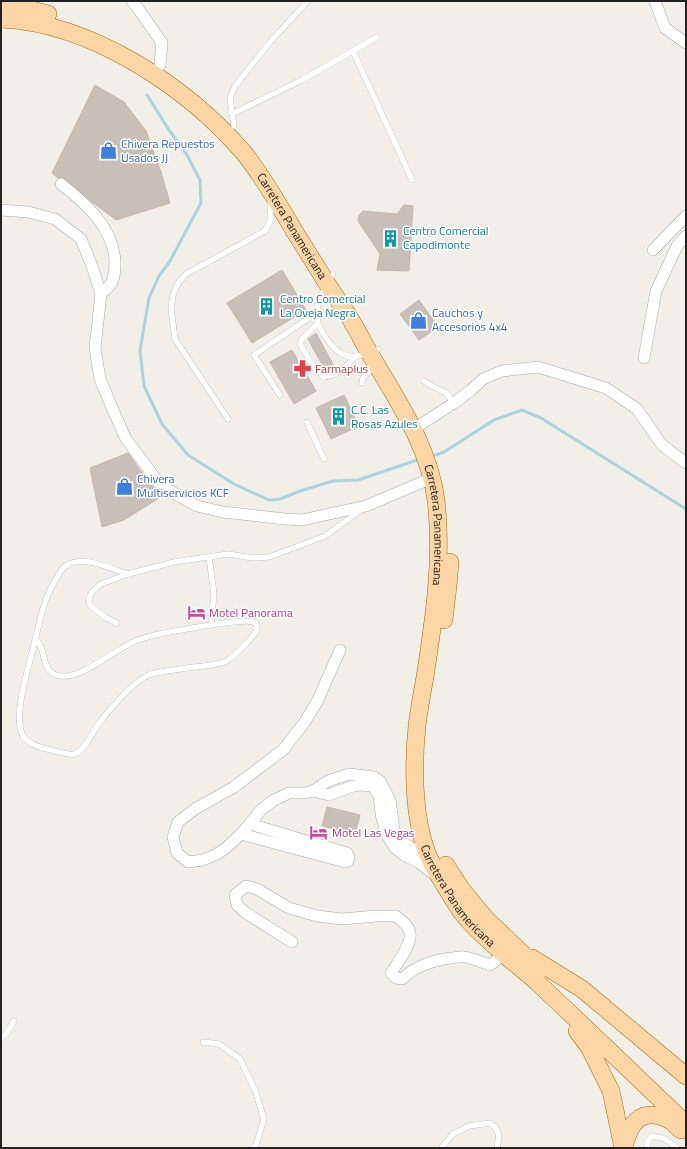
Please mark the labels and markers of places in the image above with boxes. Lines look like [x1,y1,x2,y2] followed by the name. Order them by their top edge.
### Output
[121,134,215,167] place label: Chivera Repuestos Usados JJ
[98,141,118,161] shop icon: Chivera Repuestos Usados JJ
[403,221,489,254] place label: Centro Comercial Capodimonte
[380,228,400,248] building icon: Centro Comercial Capodimonte
[280,289,366,322] place label: Centro Comercial La Oveja Negra
[257,296,277,316] building icon: Centro Comercial La Oveja Negra
[432,303,508,336] place label: Cauchos y Accesorios 4x4
[409,310,429,330] shop icon: Cauchos y Accesorios 4x4
[292,359,312,379] pharmacy icon: Farmaplus
[315,359,369,378] place label: Farmaplus
[351,400,418,433] place label: C.C. Las Rosas Azules
[328,407,348,427] building icon: C.C. Las Rosas Azules
[137,469,229,502] place label: Chivera Multiservicios KCF
[114,476,134,496] shop icon: Chivera Multiservicios KCF
[186,603,206,623] hotel icon: Motel Panorama
[209,603,293,622] place label: Motel Panorama
[309,823,329,843] hotel icon: Motel Las Vegas
[332,823,415,842] place label: Motel Las Vegas

